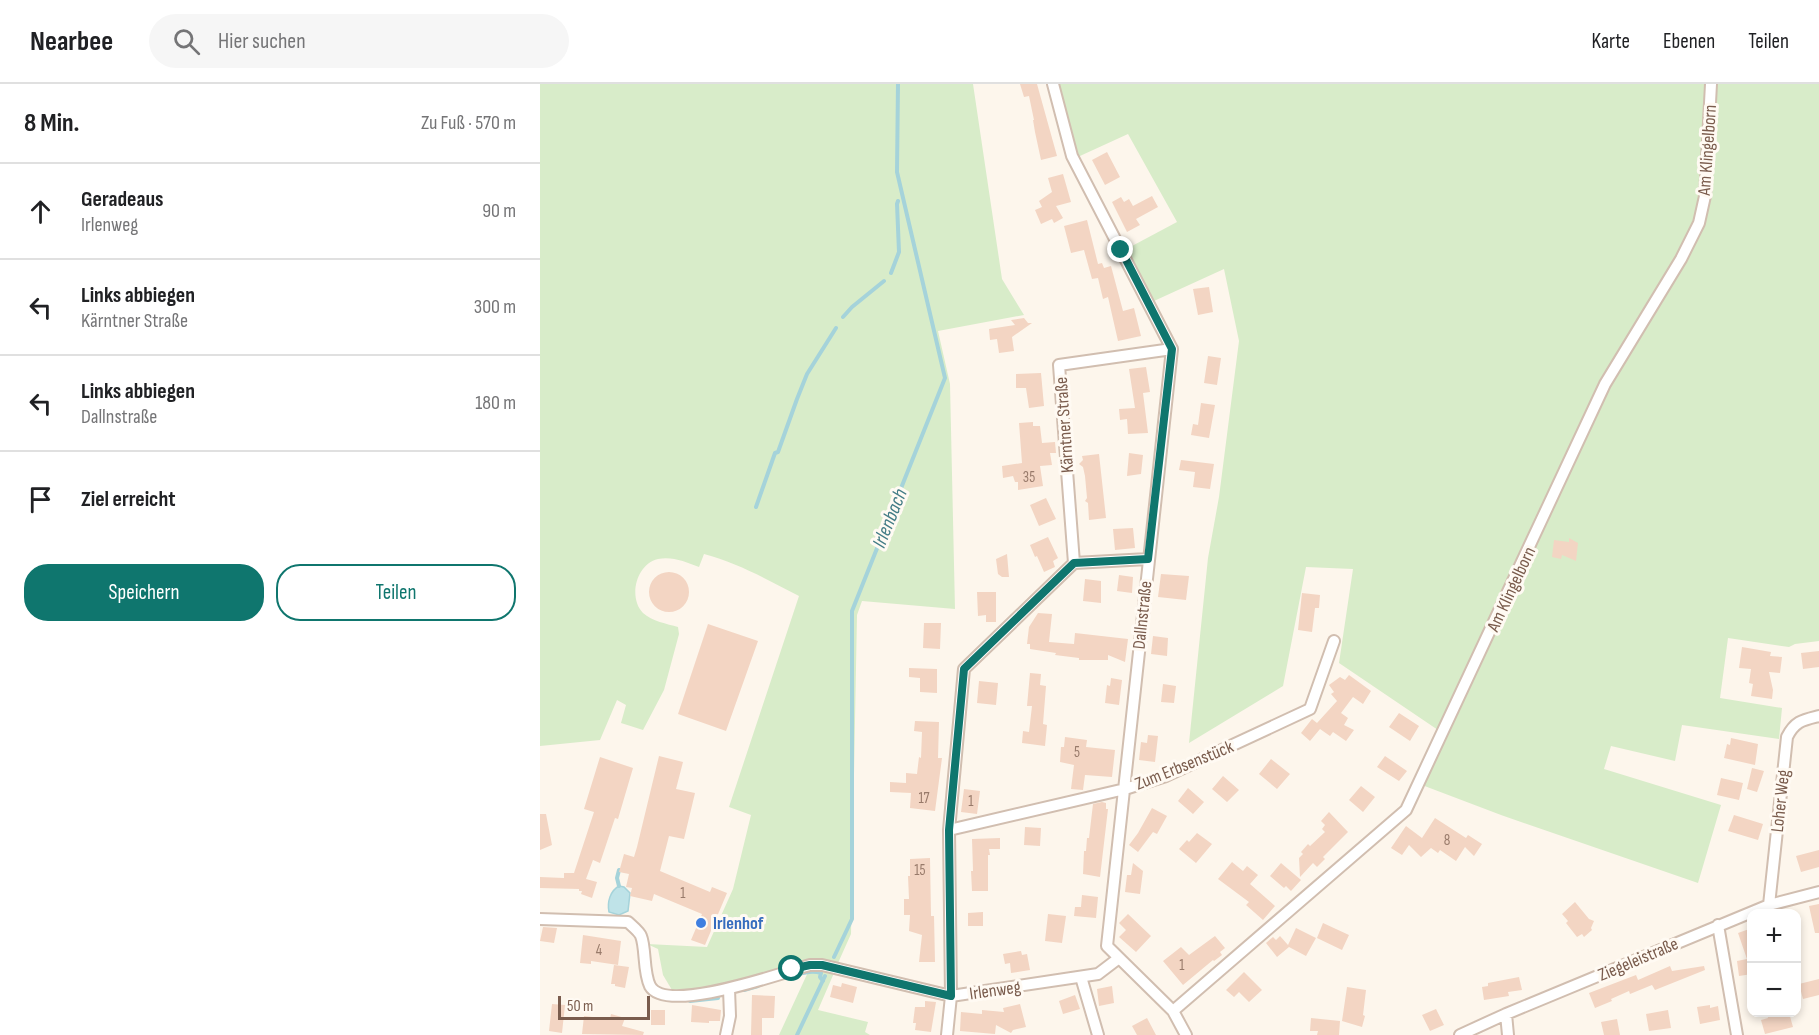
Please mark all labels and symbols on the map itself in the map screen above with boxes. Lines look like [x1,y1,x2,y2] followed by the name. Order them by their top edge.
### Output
[1694,104,1721,197] street label: Am Klingelborn
[1107,236,1133,262] route end
[1051,376,1078,474] street label: Kärntner Straße
[1023,468,1035,487] house number: 35
[867,485,913,552] water label: Irlenbach
[1482,544,1540,636] street label: Am Klingelborn
[1128,580,1157,650] street label: Dallnstraße
[1132,736,1237,795] street label: Zum Erbsenstück
[1074,743,1080,762] house number: 5
[1767,769,1794,833] street label: Loher Weg
[918,789,930,808] house number: 17
[968,792,974,811] house number: 1
[1444,831,1450,850] house number: 8
[914,861,926,880] house number: 15
[680,884,686,903] house number: 1
[713,913,764,934] place label: Irlenhof
[694,916,708,930] marker: Irlenhof
[1595,933,1681,986] street label: Ziegeleistraße
[596,941,602,960] house number: 4
[778,955,804,981] route start
[1179,956,1185,975] house number: 1
[968,977,1022,1004] street label: Irlenweg
[558,993,650,1020] scale bar

